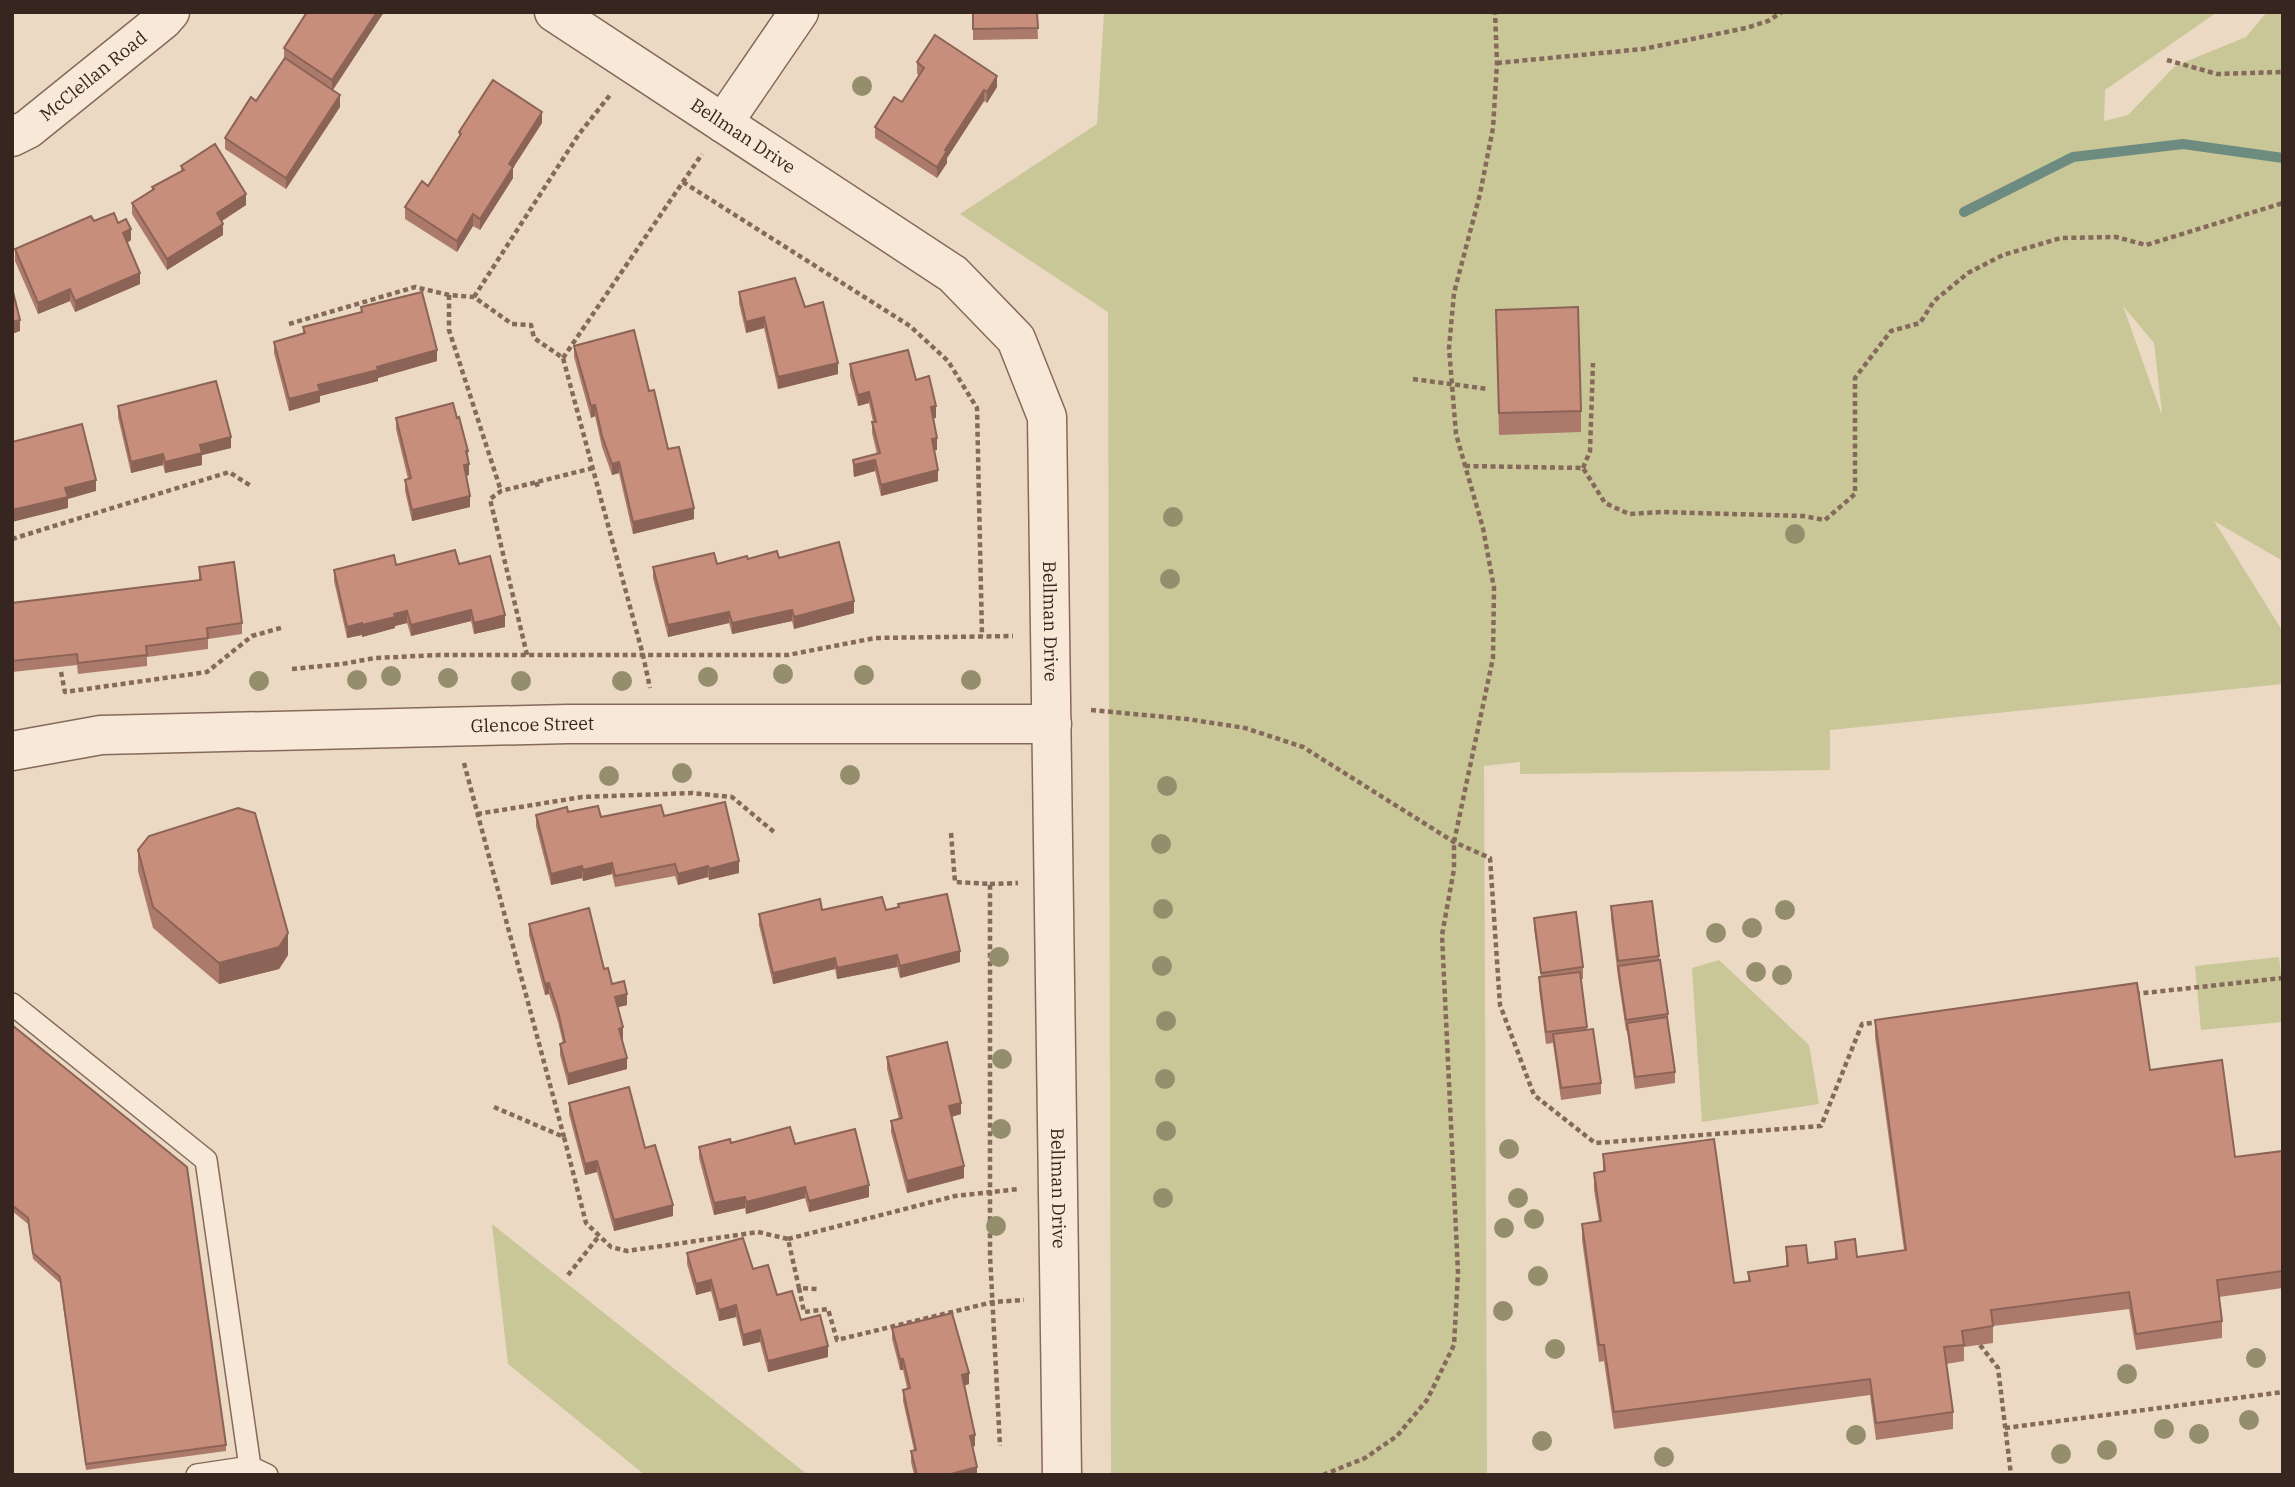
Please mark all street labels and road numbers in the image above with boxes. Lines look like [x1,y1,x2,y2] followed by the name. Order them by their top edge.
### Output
[35,26,151,126] street label: McClellan Road
[686,93,800,178] street label: Bellman Drive
[1038,561,1063,682] street label: Bellman Drive
[470,712,594,737] street label: Glencoe Street
[1046,1128,1071,1249] street label: Bellman Drive

